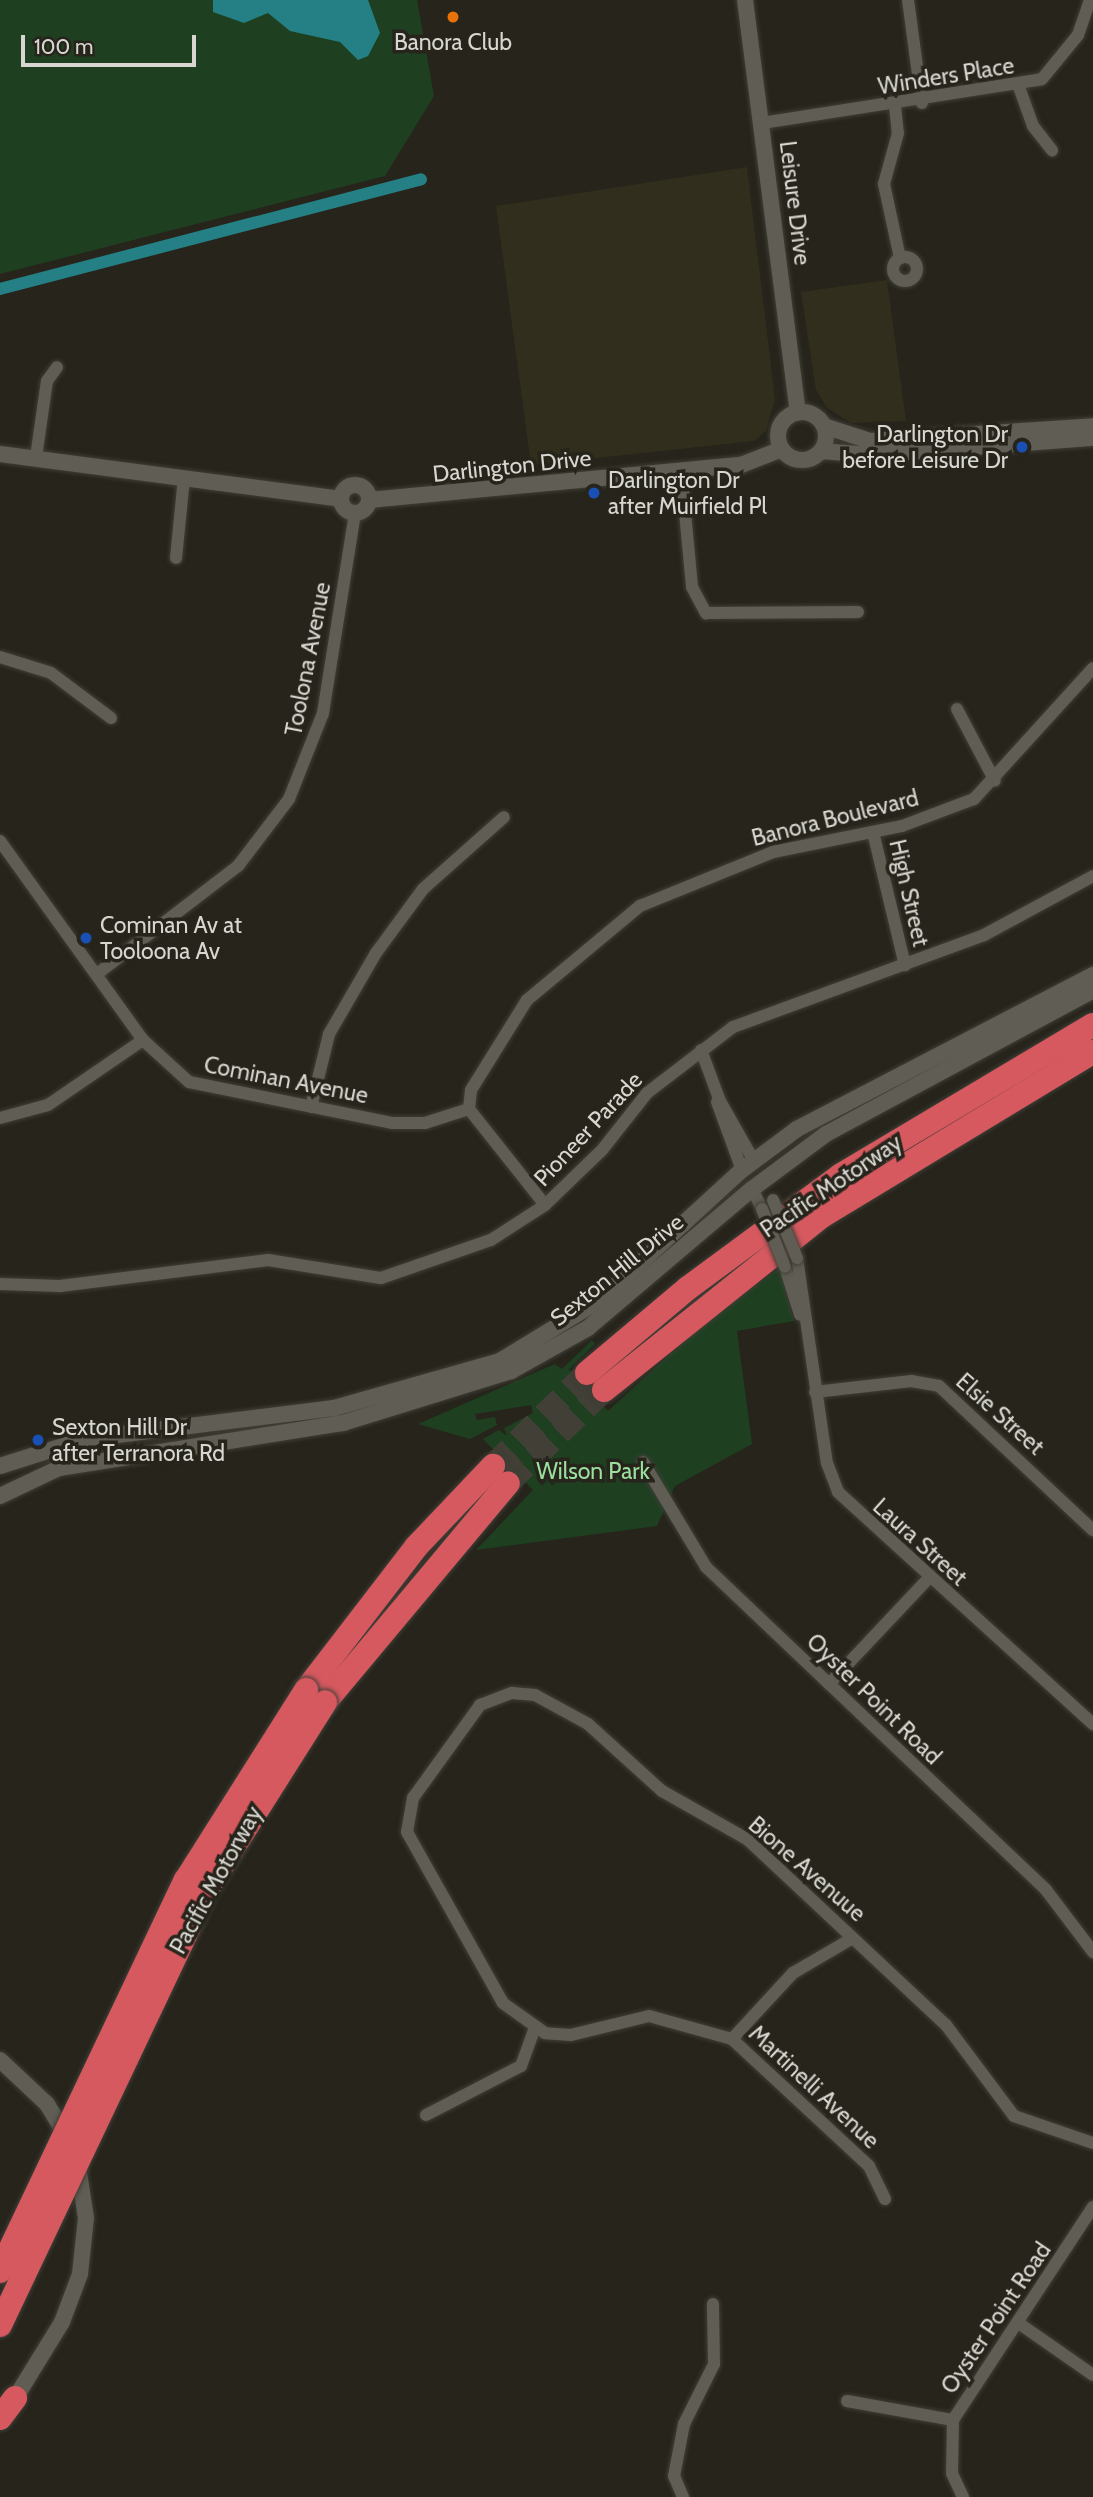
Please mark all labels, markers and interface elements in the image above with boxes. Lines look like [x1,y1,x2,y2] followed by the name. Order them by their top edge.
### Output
[445,9,461,25] marker: Banora Club
[24,21,200,65] scale bar
[394,28,512,56] place label: Banora Club
[34,34,93,59] text: 100 m
[876,52,1016,100] street label: Winders Place
[774,139,816,267] street label: Leisure Drive
[842,420,1008,474] place label: Darlington Dr before Leisure Dr
[1014,439,1030,455] marker: Darlington Dr before Leisure Dr
[431,444,593,488] street label: Darlington Drive
[608,466,767,520] place label: Darlington Dr after Muirfield Pl
[586,485,602,501] marker: Darlington Dr after Muirfield Pl
[280,580,336,738] street label: Toolona Avenue
[749,784,921,852] street label: Banora Boulevard
[883,837,935,949] street label: High Street
[100,911,242,965] place label: Cominan Av at Tooloona Av
[78,930,94,946] marker: Cominan Av at Tooloona Av
[202,1051,370,1109] street label: Cominan Avenue
[528,1066,648,1192] street label: Pioneer Parade
[755,1129,907,1243] street label: Pacific Motorway
[545,1208,689,1332] street label: Sexton Hill Drive
[950,1367,1050,1461] street label: Elsie Street
[52,1413,225,1467] place label: Sexton Hill Dr after Terranora Rd
[30,1432,46,1448] marker: Sexton Hill Dr after Terranora Rd
[536,1457,650,1485] park label: Wilson Park
[867,1493,973,1591] street label: Laura Street
[801,1628,947,1770] street label: Oyster Point Road
[164,1801,268,1959] street label: Pacific Motorway
[743,1811,871,1927] street label: Bione Avenuue
[743,2020,885,2154] street label: Martinelli Avenue
[935,2237,1057,2399] street label: Oyster Point Road

